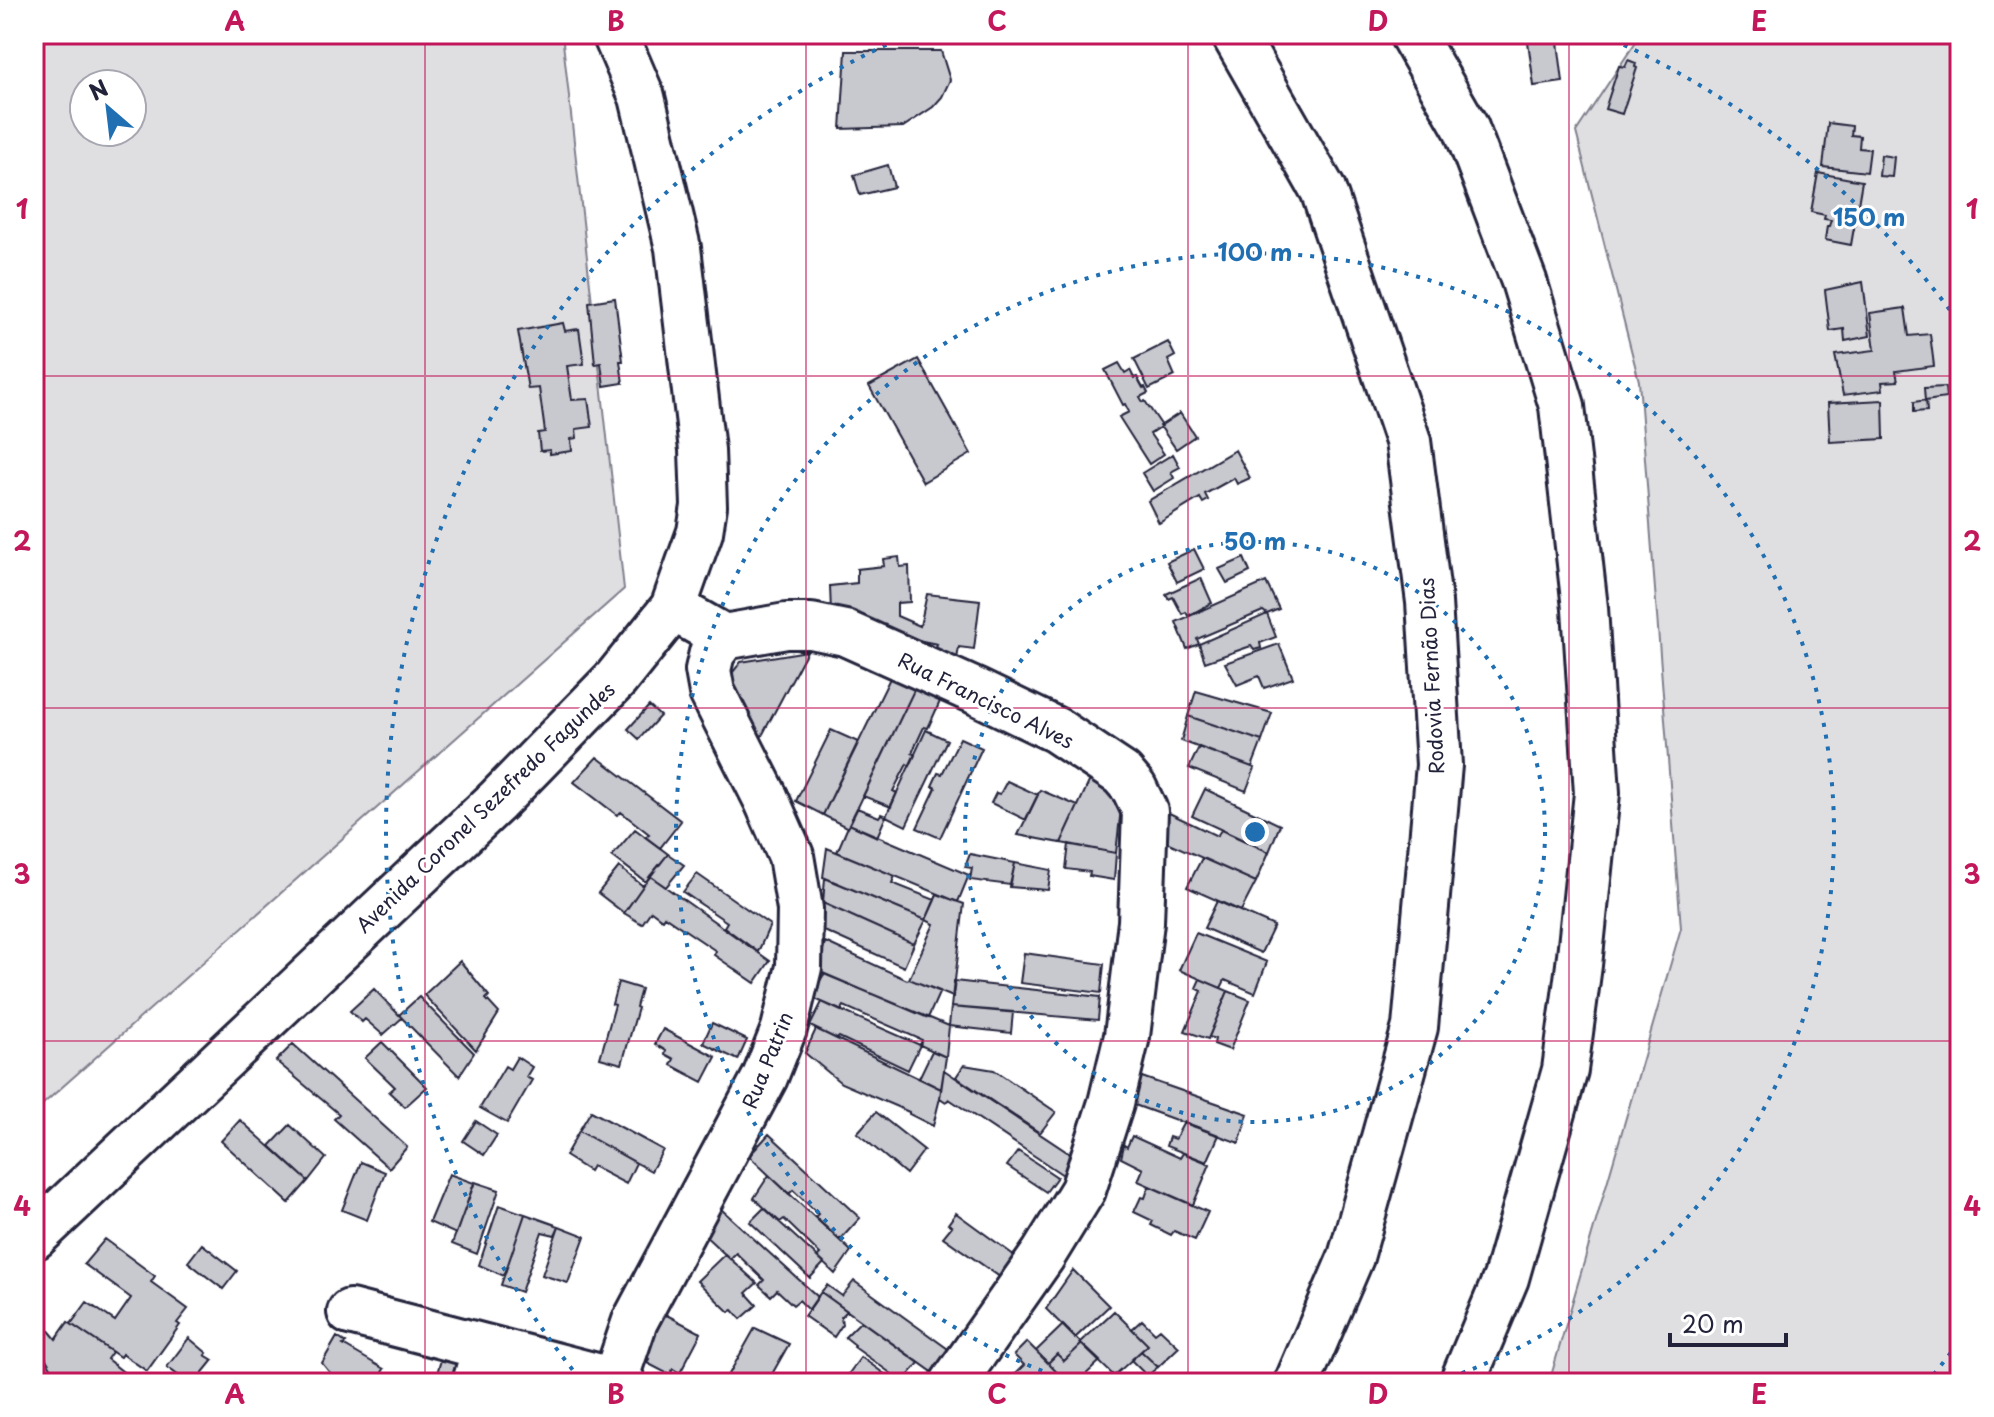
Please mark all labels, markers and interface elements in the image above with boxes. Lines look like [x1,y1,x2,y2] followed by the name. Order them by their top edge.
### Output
[225,1,245,40] text: A
[607,1,625,40] text: B
[987,1,1007,40] text: C
[1368,1,1388,40] text: D
[1751,1,1767,40] text: E
[68,68,148,148] north arrow
[82,70,113,108] text: N
[16,189,28,228] text: 1
[1966,189,1978,228] text: 1
[1833,198,1905,234] text: 150 m
[1218,233,1292,269] text: 100 m
[13,521,31,560] text: 2
[1963,521,1981,560] text: 2
[1224,522,1286,558] text: 50 m
[1411,577,1451,775] street label: Rodovia Fernão Dias
[893,644,1079,756] street label: Rua Francisco Alves
[349,675,621,939] street label: Avenida Coronel Sezefredo Fagundes
[1241,818,1269,846] centre of rings
[13,854,31,893] text: 3
[1963,854,1981,893] text: 3
[734,1007,800,1113] street label: Rua Patrin
[13,1186,31,1225] text: 4
[1963,1186,1981,1225] text: 4
[1670,1297,1786,1347] scale bar
[1682,1305,1744,1341] text: 20 m
[225,1374,245,1413] text: A
[607,1374,625,1413] text: B
[987,1374,1007,1413] text: C
[1368,1374,1388,1413] text: D
[1751,1374,1767,1413] text: E

